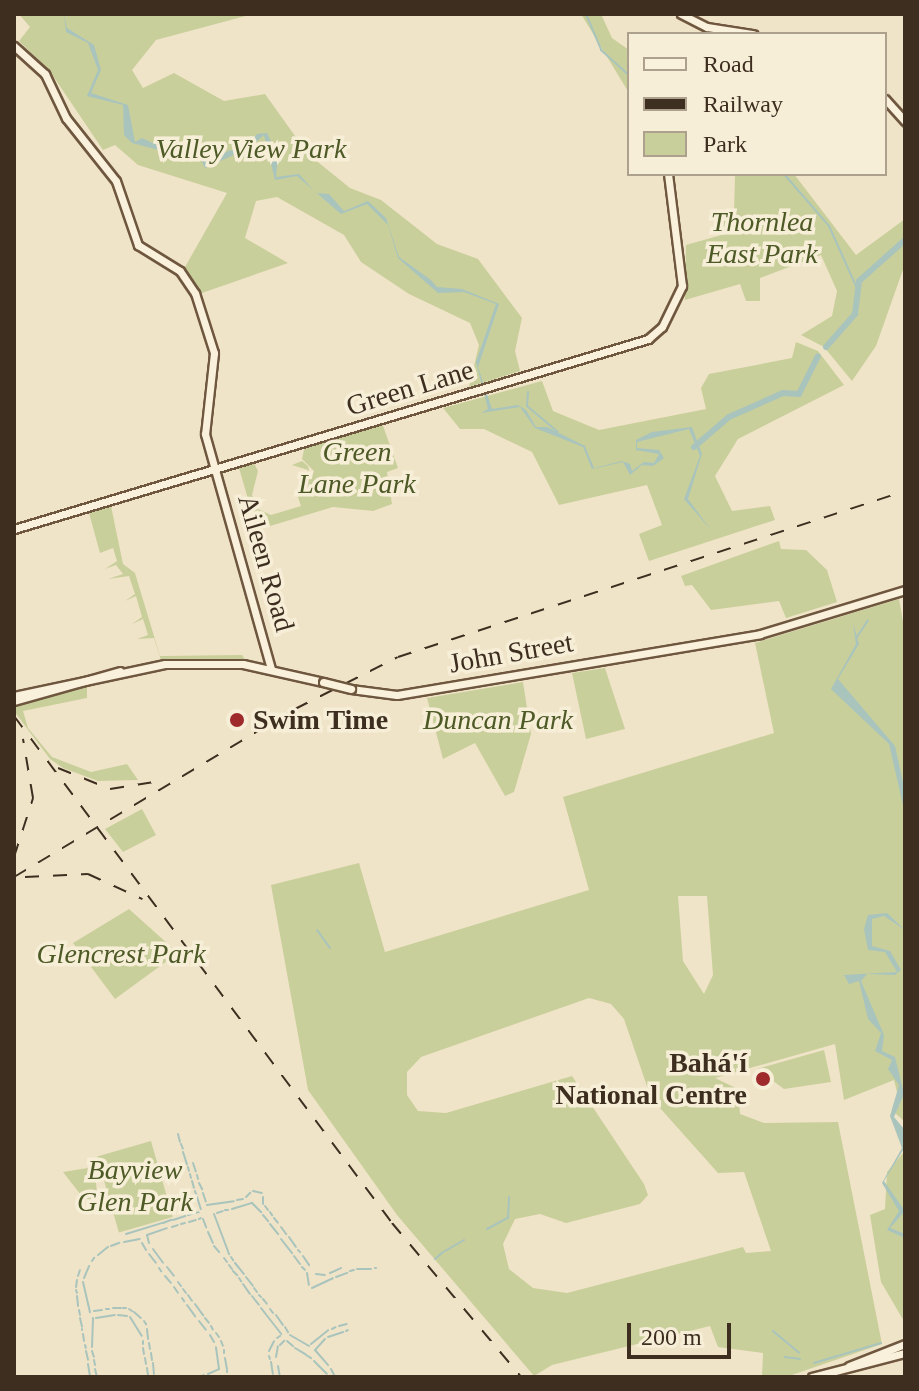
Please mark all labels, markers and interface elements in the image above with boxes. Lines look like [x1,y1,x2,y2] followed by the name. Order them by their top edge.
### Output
[627,32,887,176] legend
[703,51,754,77] text: Road
[703,91,783,117] text: Railway
[703,131,747,157] text: Park
[156,132,346,166] park label: Valley View Park
[706,205,818,271] park label: Thornlea East Park
[342,353,478,423] street label: Green Lane
[298,435,416,501] park label: Green Lane Park
[230,491,302,635] street label: Aileen Road
[446,626,576,680] street label: John Street
[253,703,389,737] place label: Swim Time
[423,703,573,737] park label: Duncan Park
[228,711,246,729] marker: Swim Time
[36,937,206,971] park label: Glencrest Park
[555,1046,747,1112] place label: Bahá'í National Centre
[754,1070,772,1088] marker: Bahá'í National Centre
[77,1153,193,1219] park label: Bayview Glen Park
[631,1307,735,1357] scale bar
[641,1324,702,1350] text: 200 m

